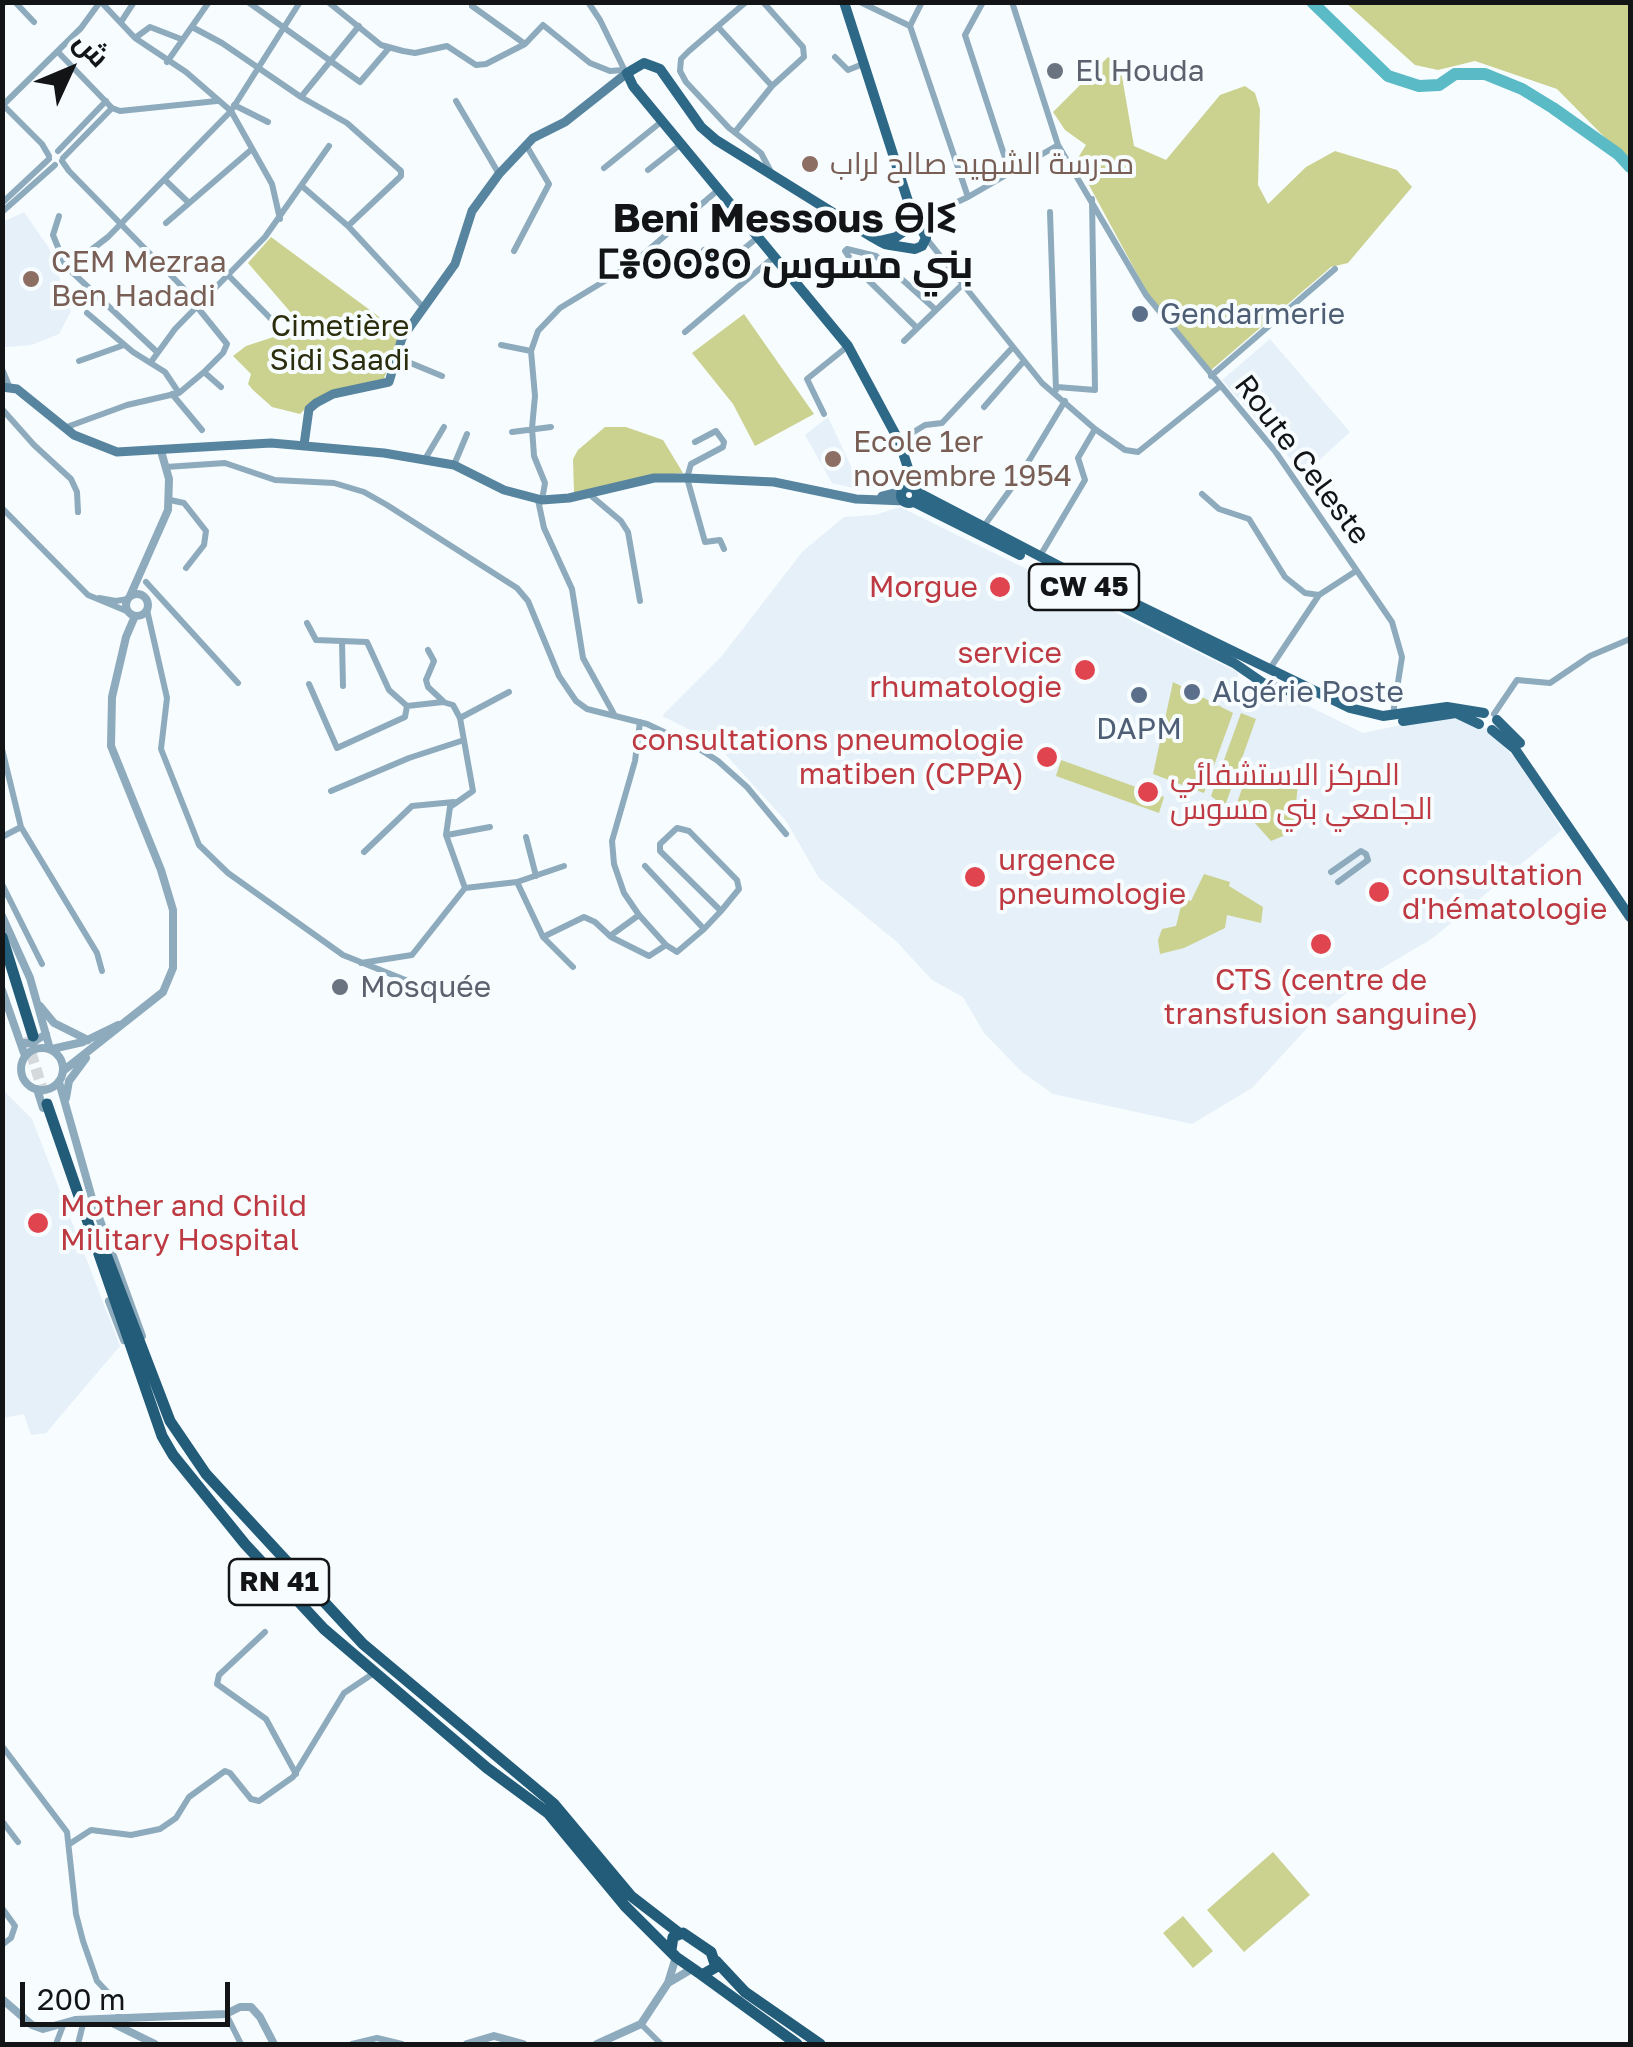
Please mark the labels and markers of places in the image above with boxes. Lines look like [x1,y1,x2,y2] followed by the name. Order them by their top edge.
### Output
[1075,53,1205,89] place label: El Houda
[1044,60,1066,82] marker: El Houda
[830,146,1134,182] place label: مدرسة الشهيد صالح لراب
[799,153,821,175] marker: مدرسة الشهيد صالح لراب
[51,244,227,314] place label: CEM Mezraa Ben Hadadi
[20,268,42,290] marker: CEM Mezraa Ben Hadadi
[1160,296,1345,332] place label: Gendarmerie
[1129,303,1151,325] marker: Gendarmerie
[853,424,1072,494] place label: Ecole 1er novembre 1954
[822,448,844,470] marker: Ecole 1er novembre 1954
[869,569,978,605] place label: Morgue
[987,574,1013,600] marker: Morgue
[869,635,1062,706] place label: service rhumatologie
[1072,657,1098,683] marker: service rhumatologie
[1212,674,1404,710] place label: Algérie Poste
[1181,681,1203,703] marker: Algérie Poste
[1128,684,1150,706] marker: DAPM
[1096,711,1182,747] place label: DAPM
[631,722,1024,792] place label: consultations pneumologie matiben (CPPA)
[1034,744,1060,770] marker: consultations pneumologie matiben (CPPA)
[1170,757,1433,828] place label: المركز الاستشفائي الجامعي بني مسوس
[1135,779,1161,805] marker: المركز الاستشفائي الجامعي بني مسوس
[998,842,1186,912] place label: urgence pneumologie
[1402,857,1607,928] place label: consultation d'hématologie
[962,864,988,890] marker: urgence pneumologie
[1366,879,1392,905] marker: consultation d'hématologie
[1308,931,1334,957] marker: CTS (centre de transfusion sanguine)
[1164,962,1478,1032] place label: CTS (centre de transfusion sanguine)
[360,969,491,1005] place label: Mosquée
[329,976,351,998] marker: Mosquée
[60,1188,307,1258] place label: Mother and Child Military Hospital
[25,1210,51,1236] marker: Mother and Child Military Hospital

